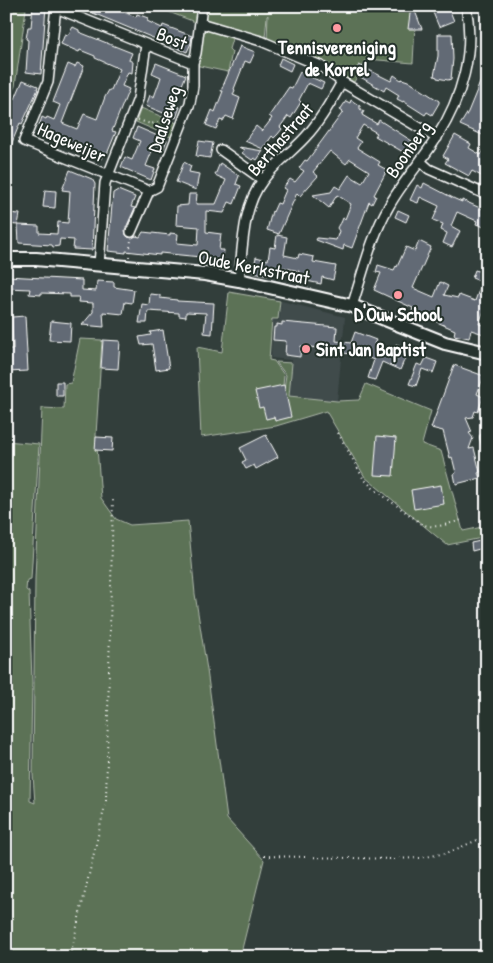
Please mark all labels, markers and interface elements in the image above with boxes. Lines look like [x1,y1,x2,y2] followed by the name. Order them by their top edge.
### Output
[153,20,192,56] street label: Bost
[331,22,343,34] marker: Tennisvereniging de Korrel
[277,34,396,82] place label: Tennisvereniging de Korrel
[141,82,187,156] street label: Daalseweg
[241,97,319,181] street label: Berthastraat
[34,115,111,169] street label: Hageweijer
[379,115,437,183] street label: Boonberg
[196,243,312,291] street label: Oude Kerkstraat
[392,289,404,301] marker: D'Ouw School
[354,301,443,327] place label: D'Ouw School
[316,336,427,363] place label: Sint Jan Baptist
[300,343,312,355] marker: Sint Jan Baptist

